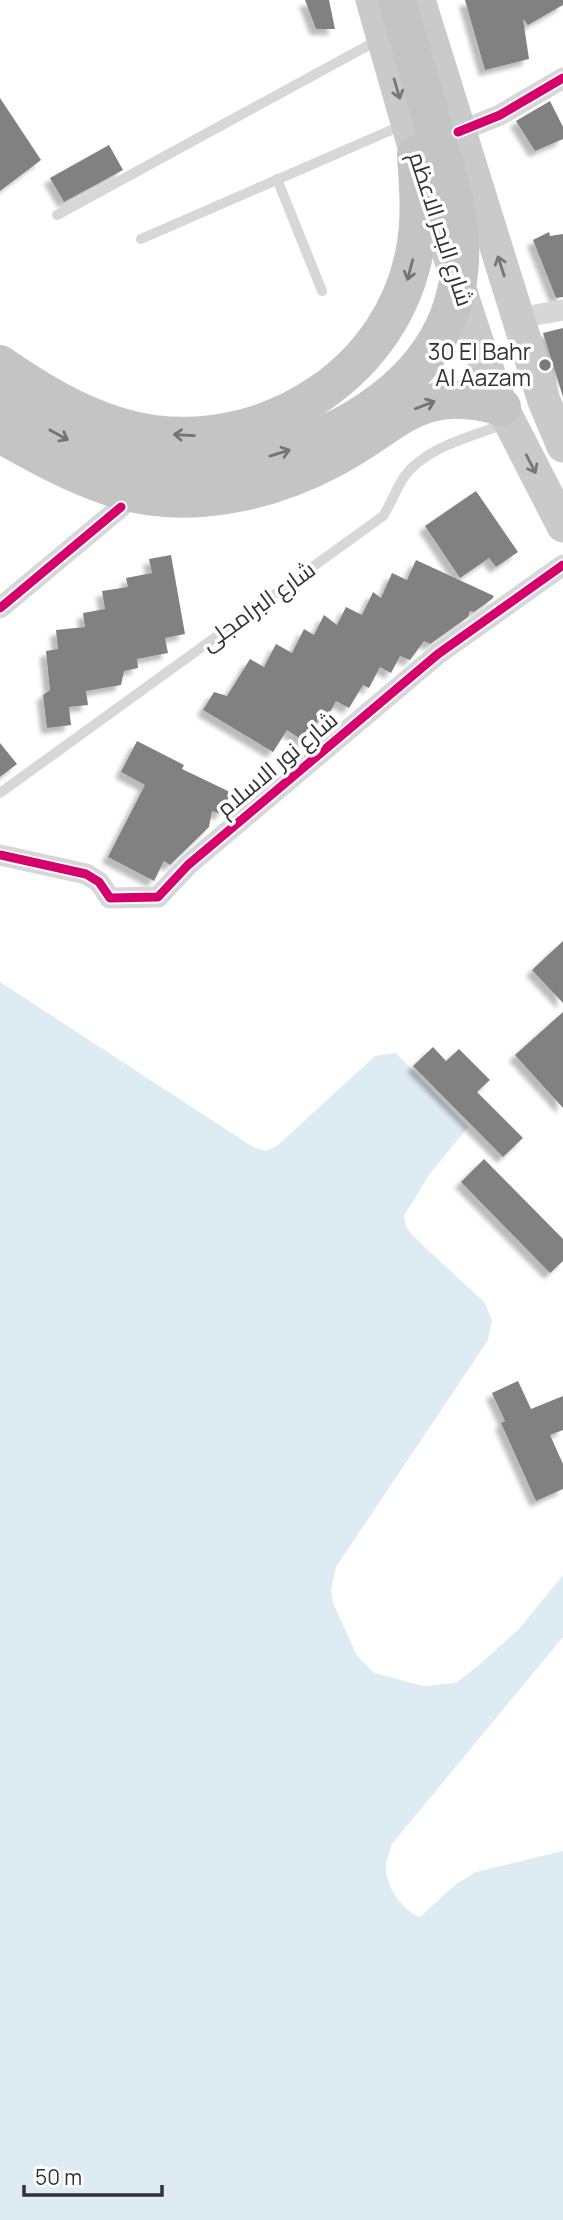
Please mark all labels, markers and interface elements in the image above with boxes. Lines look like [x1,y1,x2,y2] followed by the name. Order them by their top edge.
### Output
[392,78,405,100] one-way arrow
[401,147,482,310] street label: شارع البحر الاعظم
[494,255,507,277] one-way arrow
[402,259,415,281] one-way arrow
[428,335,531,393] place label: 30 El Bahr Al Aazam
[537,357,553,373] marker: 30 El Bahr Al Aazam
[414,398,436,410] one-way arrow
[49,428,69,442] one-way arrow
[173,428,196,441] one-way arrow
[268,446,290,459] one-way arrow
[525,453,539,474] one-way arrow
[194,553,322,658] street label: شارع البرامجلى
[209,703,344,824] street label: شارع نور الاسلام
[24,2154,163,2198] scale bar
[35,2163,82,2191] text: 50 m

